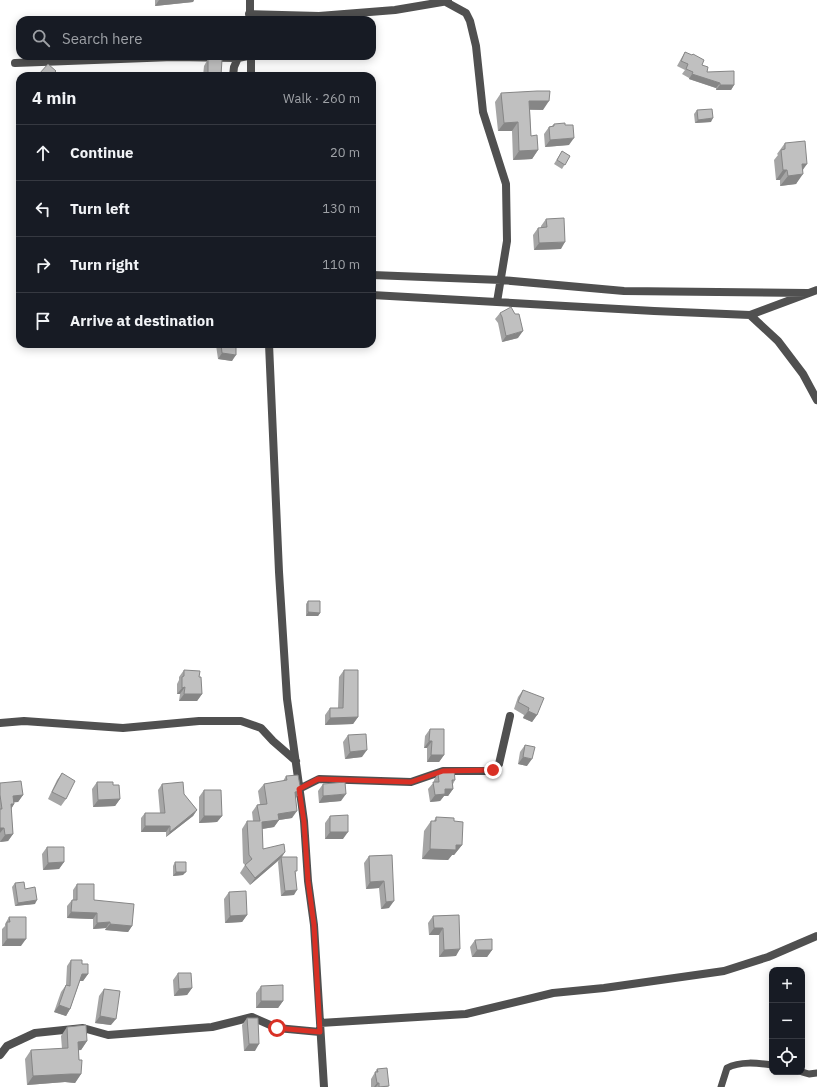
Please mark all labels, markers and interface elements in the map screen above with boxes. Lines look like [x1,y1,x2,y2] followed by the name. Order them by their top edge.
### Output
[16,16,376,60] search box
[30,27,52,49] icon: search
[62,29,142,48] text: Search here
[32,87,76,109] text: 4 min
[283,90,360,107] text: Walk · 260 m
[32,142,54,164] icon: ahead
[70,143,134,162] text: Continue
[330,144,360,161] text: 20 m
[32,198,54,220] icon: left
[70,199,130,218] text: Turn left
[322,200,360,217] text: 130 m
[32,254,54,276] icon: right
[70,255,139,274] text: Turn right
[322,256,360,273] text: 110 m
[32,310,54,332] icon: arrive
[70,311,214,330] text: Arrive at destination
[484,761,502,779] route end
[769,967,805,1075] map controls
[769,967,805,1003] button: +
[769,1003,805,1039] button: −
[268,1019,286,1037] route start
[769,1039,805,1075] button: locate

